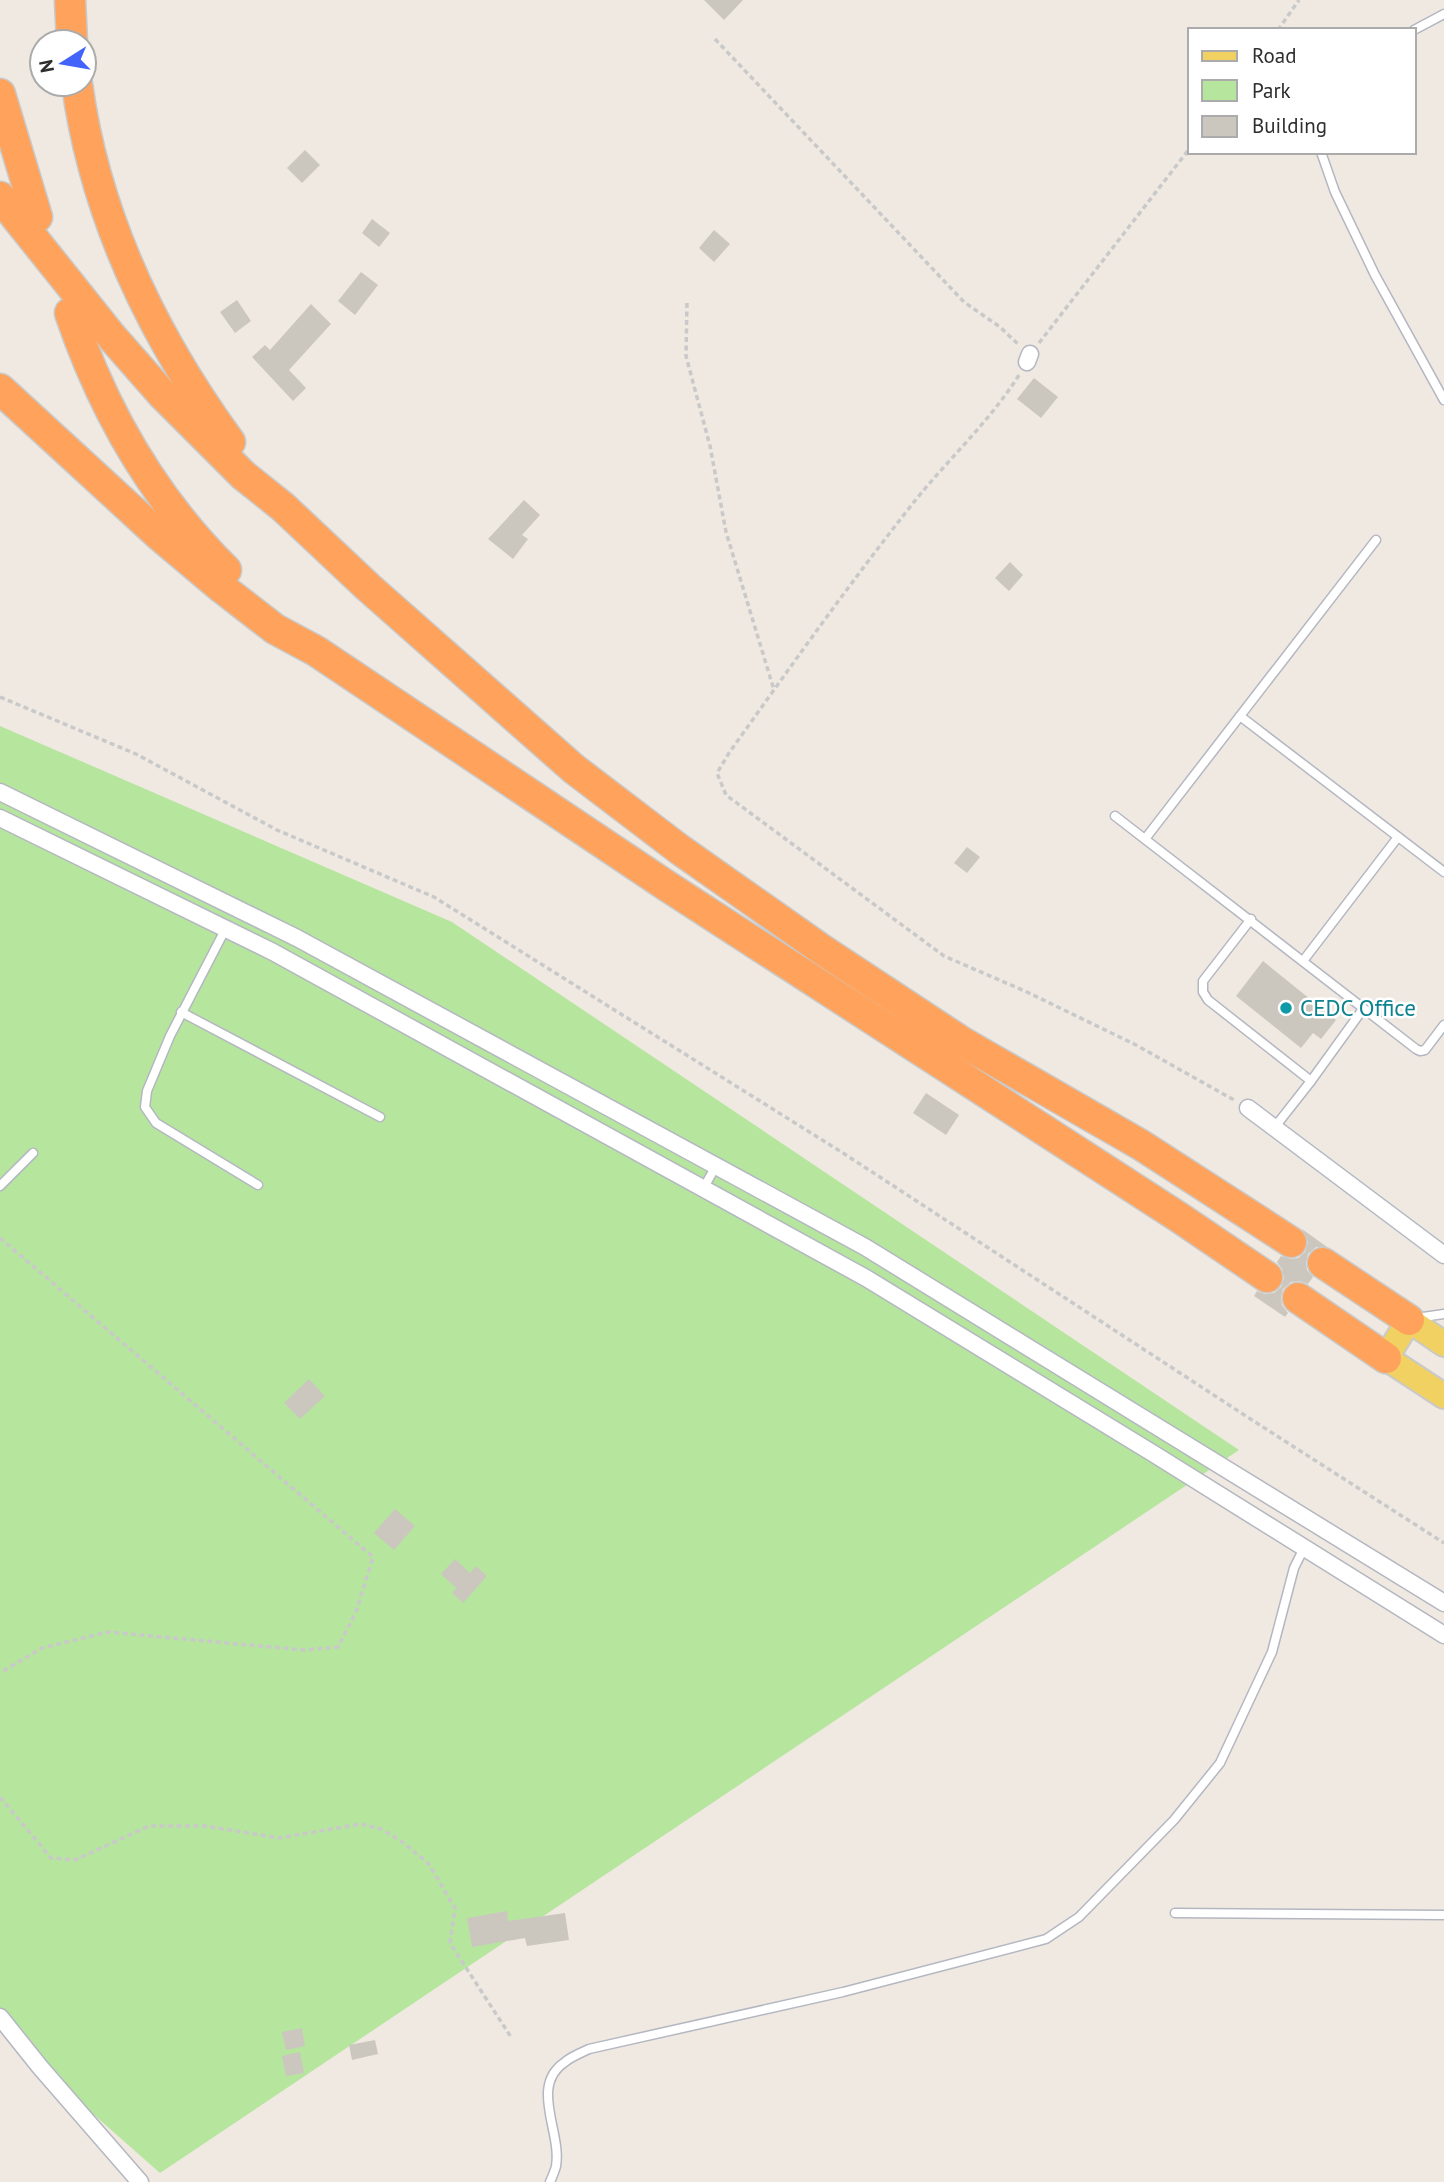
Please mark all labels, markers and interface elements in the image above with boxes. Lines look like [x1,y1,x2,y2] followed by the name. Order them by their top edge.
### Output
[28,28,98,98] north arrow
[1188,28,1416,154] legend
[1252,42,1296,69] text: Road
[33,58,59,75] text: N
[1252,77,1291,104] text: Park
[1252,112,1327,139] text: Building
[1300,993,1416,1022] place label: CEDC Office
[1278,1000,1294,1016] marker: CEDC Office

